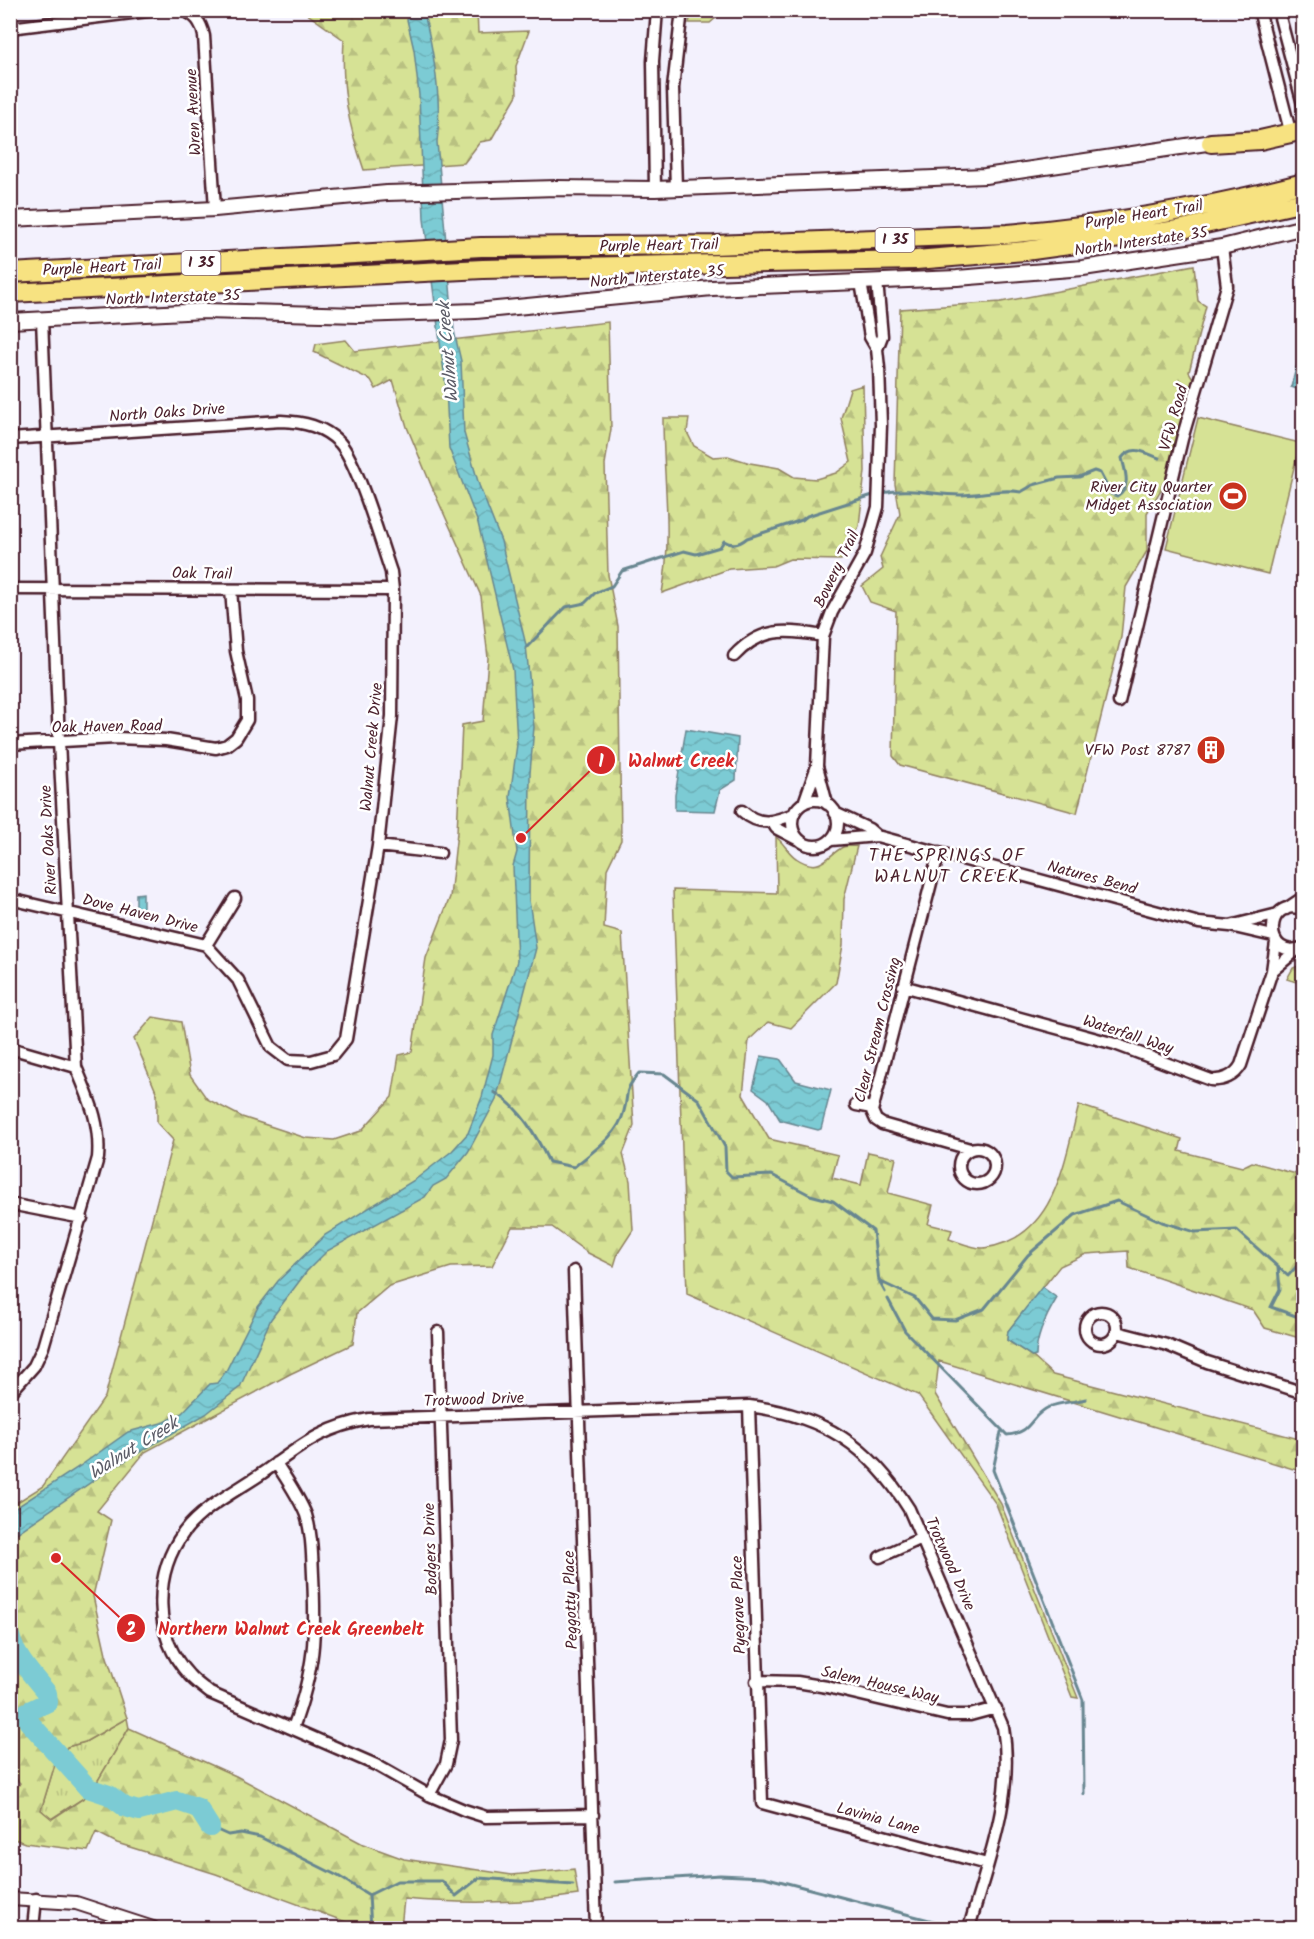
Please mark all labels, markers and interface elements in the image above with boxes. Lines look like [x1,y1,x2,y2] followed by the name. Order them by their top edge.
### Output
[179,68,209,156] street label: Wren Avenue
[1083,193,1205,237] street label: Purple Heart Trail
[1073,220,1211,264] street label: North Interstate 35
[876,228,914,252] road number: I 35
[599,232,719,260] street label: Purple Heart Trail
[182,251,220,275] road number: I 35
[42,252,162,284] street label: Purple Heart Trail
[589,259,727,295] street label: North Interstate 35
[105,283,242,313] street label: North Interstate 35
[430,298,468,403] water label: Walnut Creek
[1153,381,1196,454] street label: VFW Road
[108,396,226,430] street label: North Oaks Drive
[1085,475,1214,518] place label: River City Quarter Midget Association
[1217,480,1249,512] sports icon: River City Quarter Midget Association
[807,526,867,612] street label: Bowery Trail
[172,561,232,587] street label: Oak Trail
[354,681,390,813] street label: Walnut Creek Drive
[52,714,163,740] street label: Oak Haven Road
[1195,734,1227,766] building icon: VFW Post 8787
[1085,738,1191,763] place label: VFW Post 8787
[586,742,746,778] callout: Walnut Creek
[598,748,604,777] text: 1
[628,748,735,777] text: Walnut Creek
[34,784,64,896] street label: River Oaks Drive
[869,842,1025,892] district label: THE SPRINGS OF WALNUT CREEK
[1044,854,1141,902] street label: Natures Bend
[80,888,200,940] street label: Dove Haven Drive
[848,954,908,1106] street label: Clear Stream Crossing
[1079,1009,1177,1062] street label: Waterfall Way
[423,1386,525,1414] street label: Trotwood Drive
[84,1409,187,1488] water label: Walnut Creek
[417,1503,445,1595] street label: Bodgers Drive
[918,1513,982,1615] street label: Trotwood Drive
[557,1550,585,1650] street label: Peggotty Place
[725,1555,753,1655] street label: Pyegrave Place
[116,1610,436,1646] callout: Northern Walnut Creek Greenbelt
[126,1616,136,1645] text: 2
[158,1616,425,1645] text: Northern Walnut Creek Greenbelt
[819,1659,942,1711] street label: Salem House Way
[834,1796,922,1842] street label: Lavinia Lane

